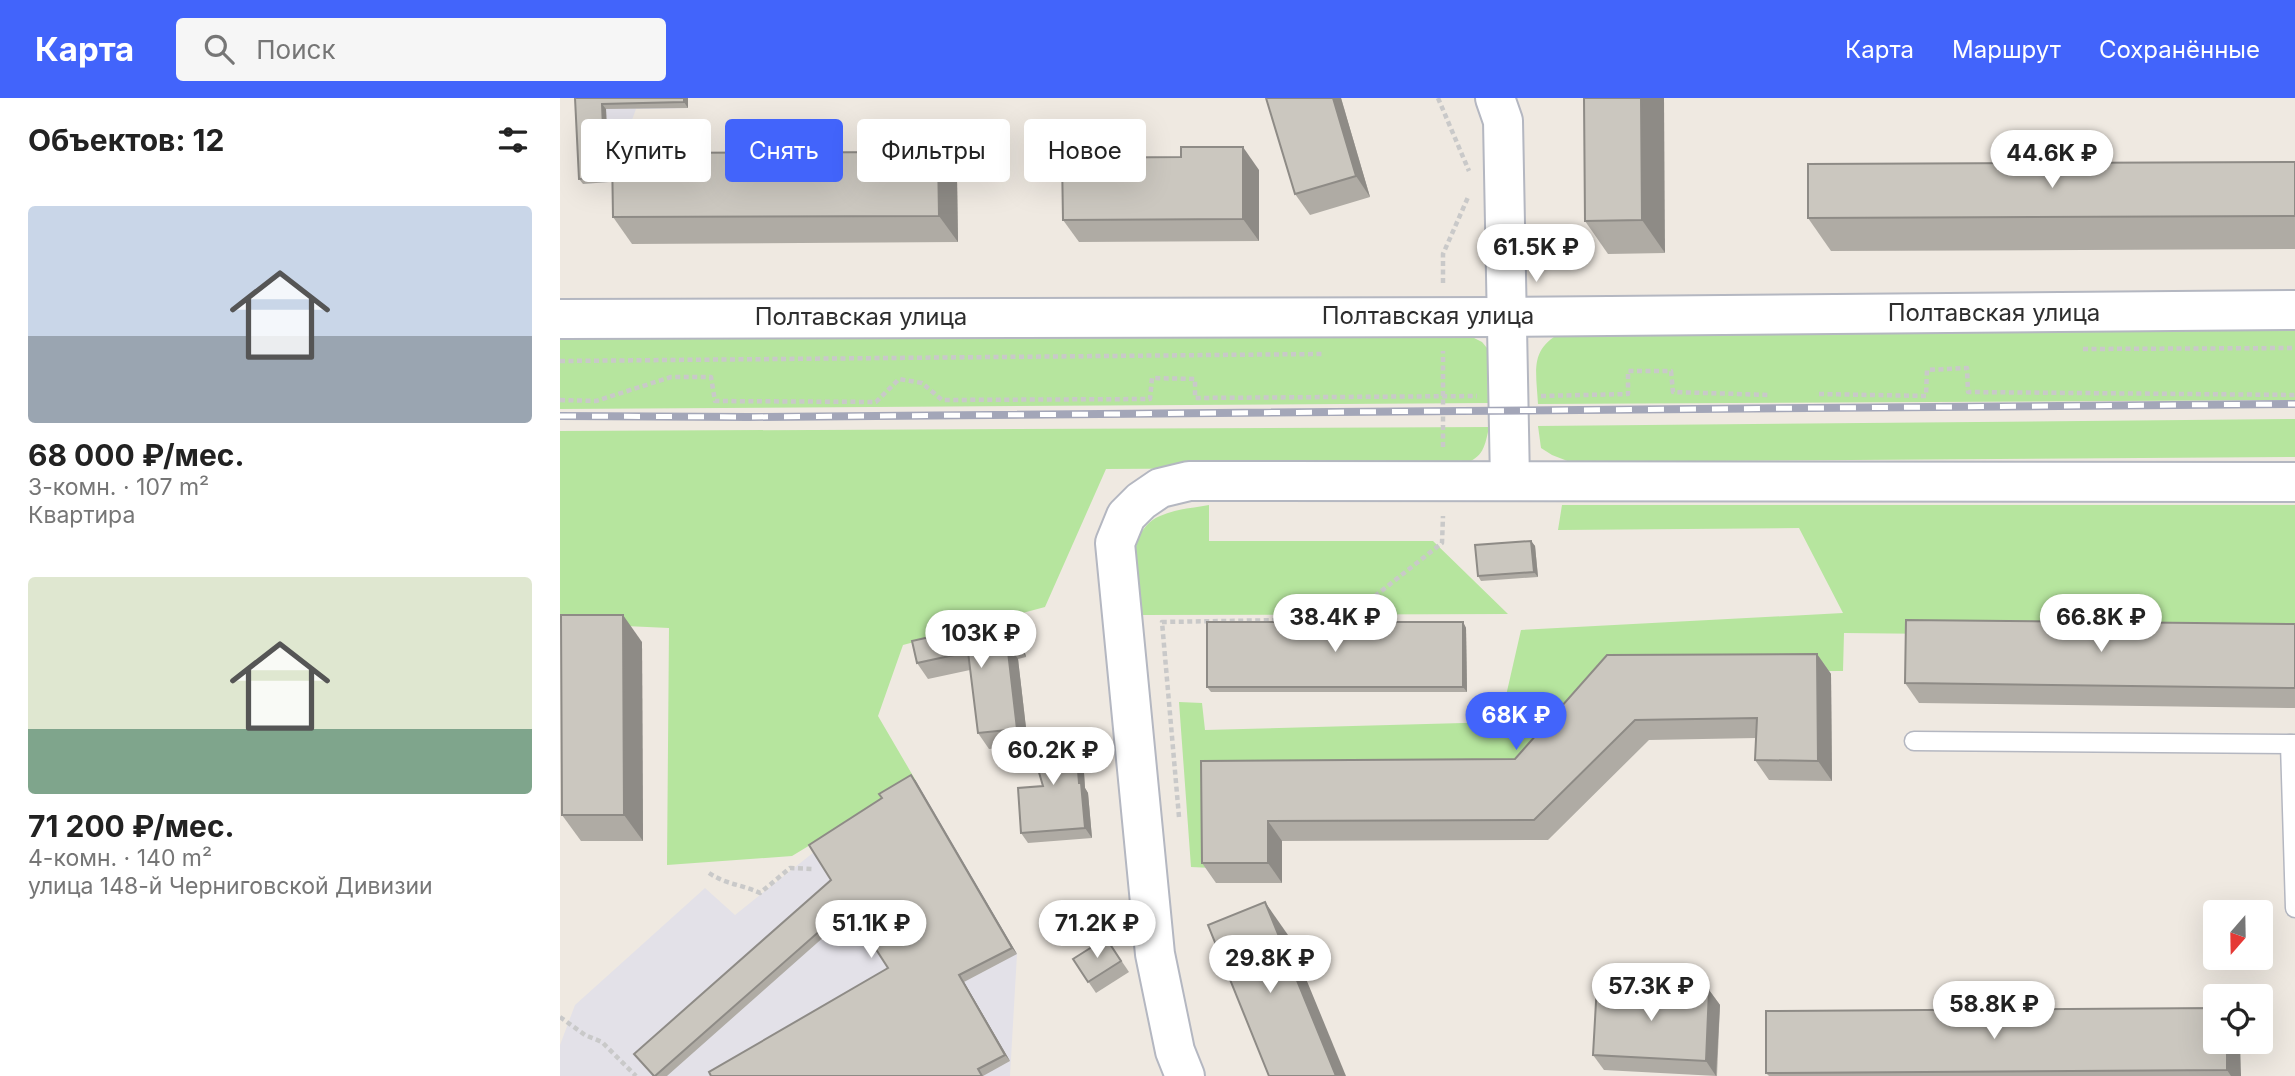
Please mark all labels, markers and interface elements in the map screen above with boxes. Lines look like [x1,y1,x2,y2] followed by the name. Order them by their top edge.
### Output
[176,18,666,81] search box
[35,29,134,69] text: Карта
[200,30,238,68] icon: search
[256,34,335,65] text: Поиск
[1845,35,1914,64] text: Карта
[1952,35,2061,64] text: Маршрут
[2099,35,2260,64] text: Сохранённые
[581,119,711,182] chip: Купить
[725,119,843,182] chip: Снять
[857,119,1010,182] chip: Фильтры
[1024,119,1146,182] chip: Новое
[494,121,532,159] icon: filters
[28,122,224,158] text: Объектов: 12
[1987,130,2117,190] pin: 44.6K ₽
[2006,139,2098,167] text: 44.6K ₽
[1471,225,1601,284] pin: 61.5K ₽
[1493,233,1579,261] text: 61.5K ₽
[217,252,343,378] icon: home
[1888,298,2100,327] street label: Полтавская улица
[1322,301,1534,330] street label: Полтавская улица
[755,302,967,331] street label: Полтавская улица
[28,437,245,473] text: 68 000 ₽/мес.
[28,473,209,501] text: 3-комн. · 107 m²
[28,501,135,529] text: Квартира
[1270,594,1400,654] pin: 38.4K ₽
[2036,594,2166,654] pin: 66.8K ₽
[1289,603,1381,631] text: 38.4K ₽
[2056,603,2146,631] text: 66.8K ₽
[924,610,1038,670] pin: 103K ₽
[941,619,1021,647] text: 103K ₽
[217,623,343,749] icon: home
[1467,692,1565,752] pin: 68K ₽
[1482,701,1550,729] text: 68K ₽
[988,728,1118,787] pin: 60.2K ₽
[1008,736,1099,764] text: 60.2K ₽
[28,808,235,844] text: 71 200 ₽/мес.
[28,844,212,872] text: 4-комн. · 140 m²
[28,872,433,900] text: улица 148-й Черниговской Дивизии
[806,900,936,960] pin: 51.1K ₽
[1032,900,1162,960] pin: 71.2K ₽
[2203,900,2273,970] north arrow
[2203,900,2273,1054] map controls
[831,909,911,937] text: 51.1K ₽
[1055,909,1139,937] text: 71.2K ₽
[1205,936,1335,995] pin: 29.8K ₽
[1225,944,1315,972] text: 29.8K ₽
[1586,964,1716,1023] pin: 57.3K ₽
[1608,972,1694,1000] text: 57.3K ₽
[1929,982,2059,1041] pin: 58.8K ₽
[2203,984,2273,1054] button: locate
[1949,990,2039,1018] text: 58.8K ₽

